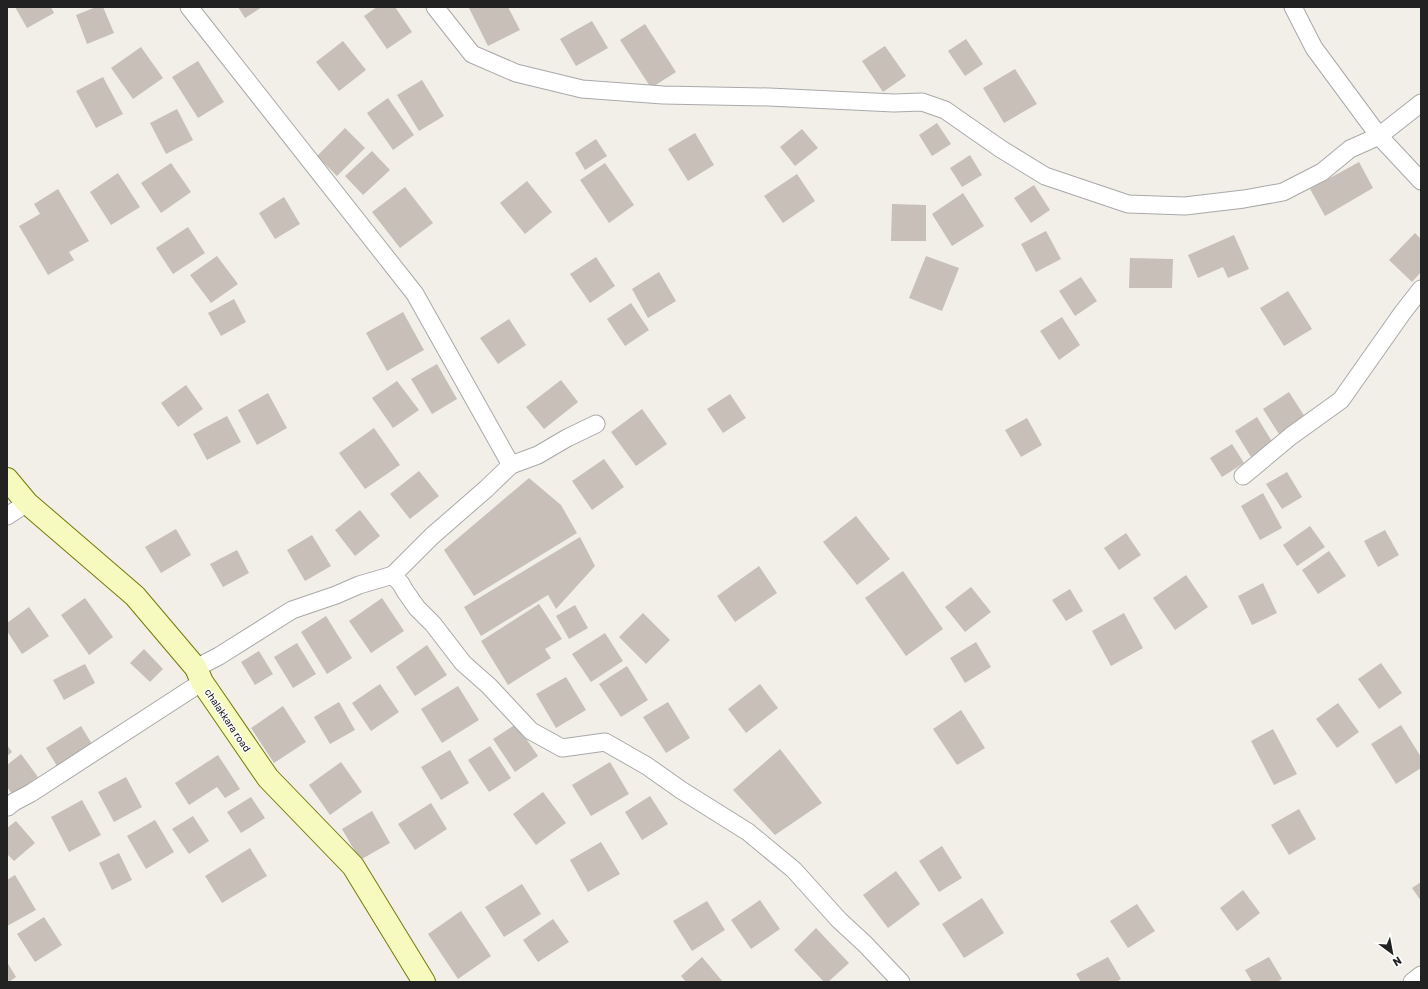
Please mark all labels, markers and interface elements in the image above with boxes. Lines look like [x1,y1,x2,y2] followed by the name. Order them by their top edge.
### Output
[202,687,253,754] street label: chalakkara road
[1372,933,1412,973] north arrow
[1390,953,1404,969] text: N

